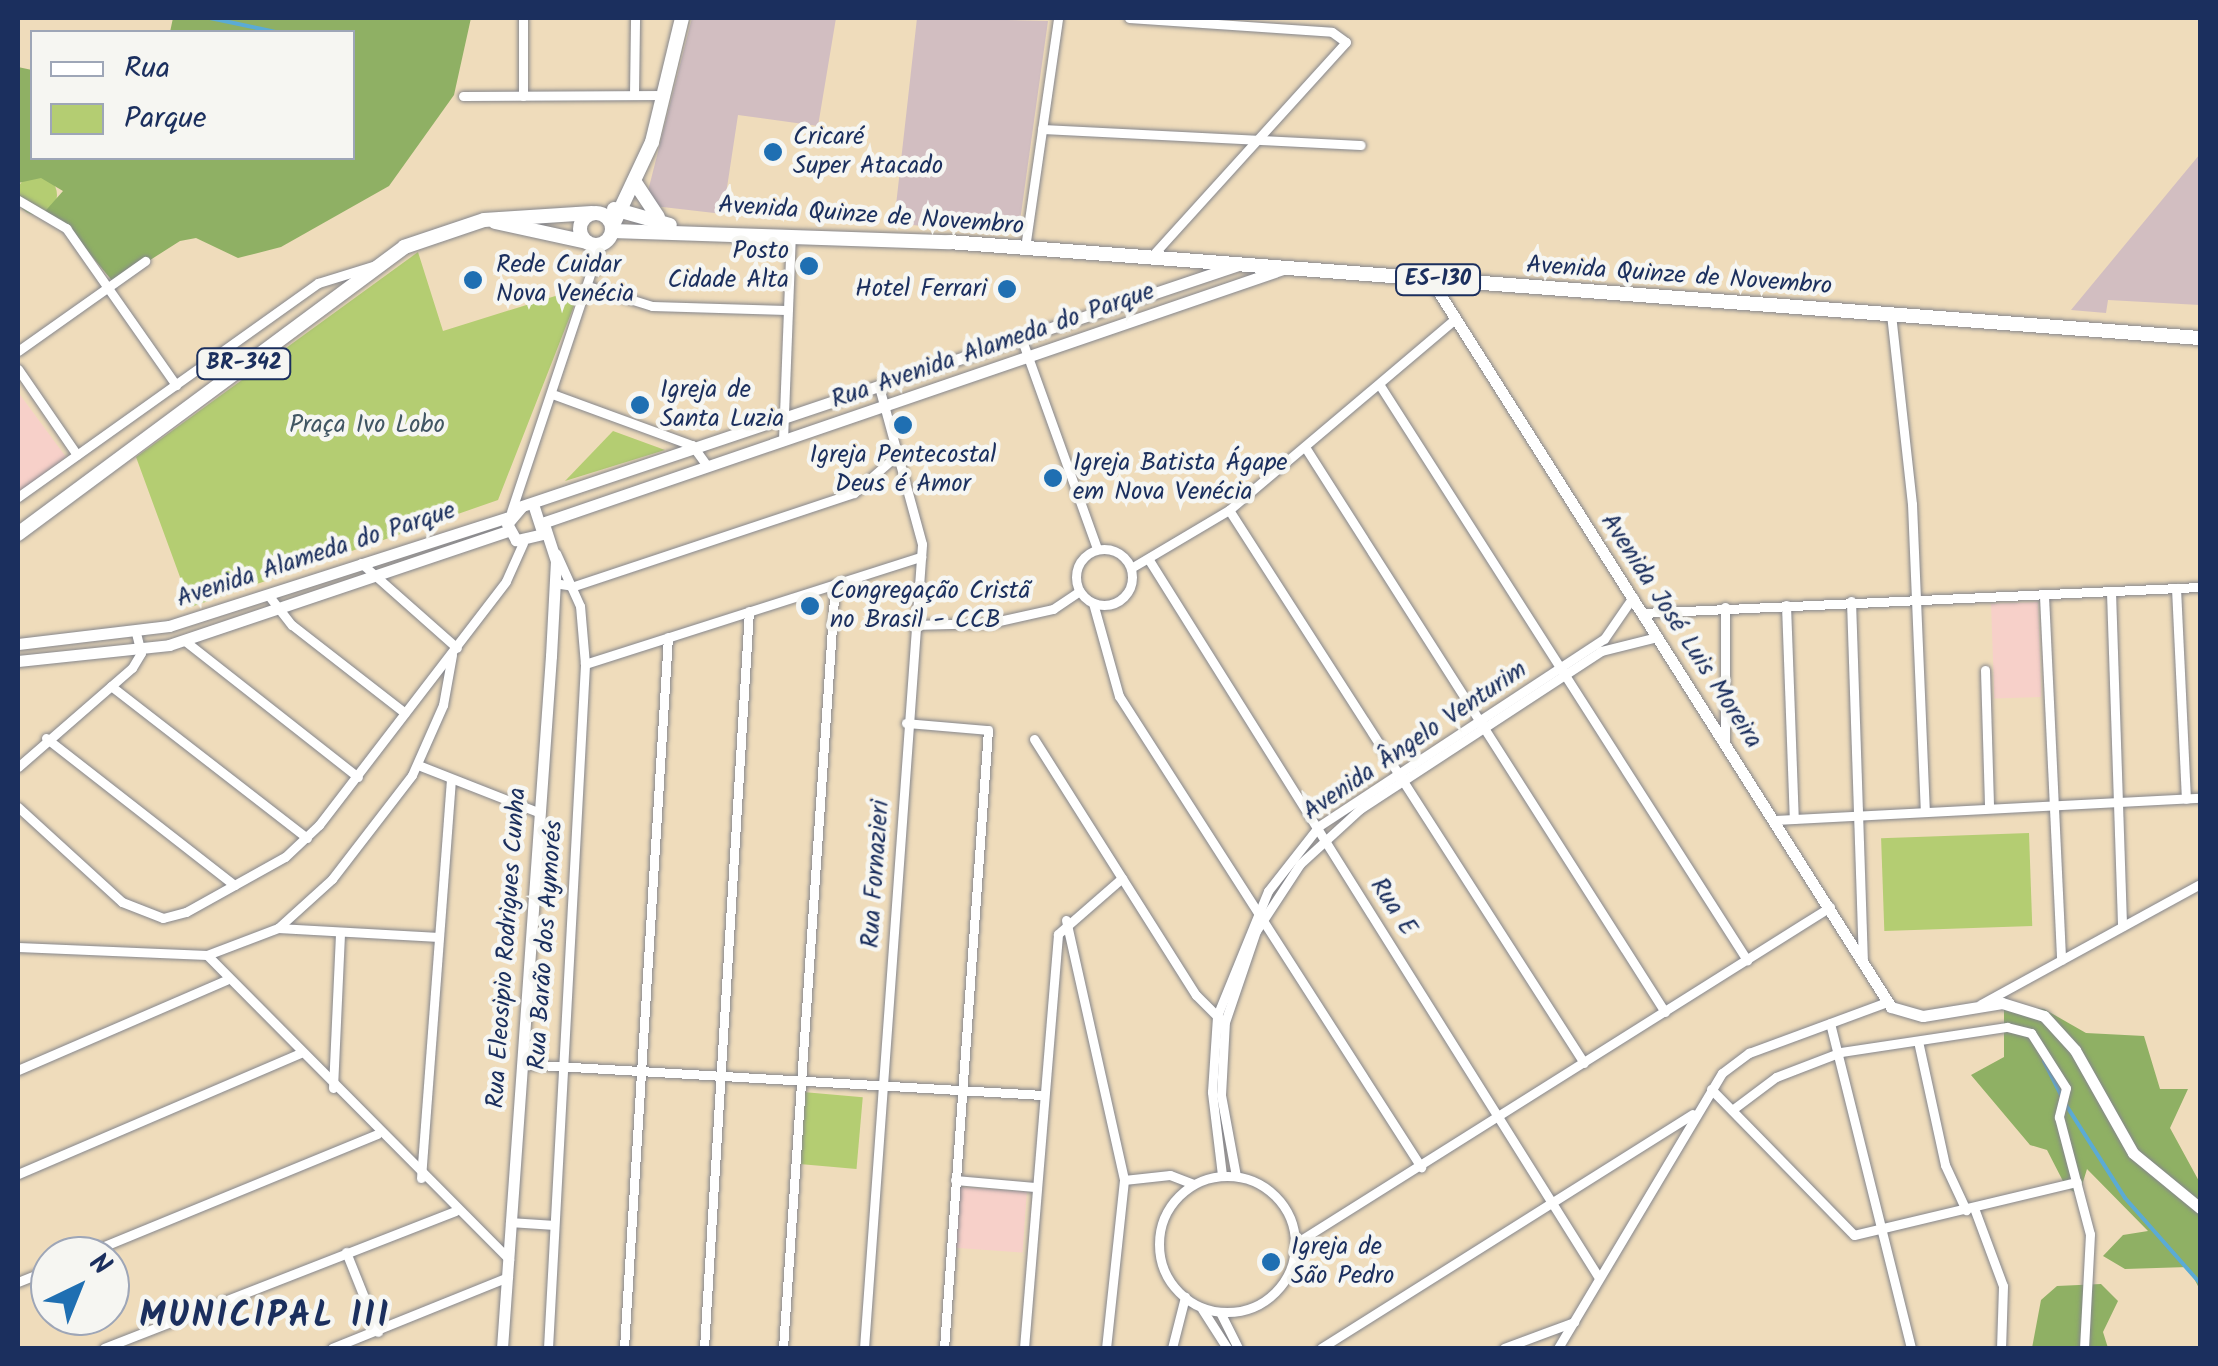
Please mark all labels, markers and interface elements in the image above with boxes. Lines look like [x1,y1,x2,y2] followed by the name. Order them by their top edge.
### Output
[30,30,355,160] legend
[124,45,170,93] text: Rua
[124,95,206,143] text: Parque
[793,123,943,182] place label: Cricaré Super Atacado
[762,141,784,163] marker: Cricaré Super Atacado
[717,190,1025,242] street label: Avenida Quinze de Novembro
[667,237,789,296] place label: Posto Cidade Alta
[1525,250,1833,302] street label: Avenida Quinze de Novembro
[496,251,634,310] place label: Rede Cuidar Nova Venécia
[798,255,820,277] marker: Posto Cidade Alta
[1393,263,1483,297] road number: ES-130
[460,267,486,293] marker: Rede Cuidar Nova Venécia
[855,274,987,304] place label: Hotel Ferrari
[827,276,1159,416] street label: Rua Avenida Alameda do Parque
[996,278,1018,300] marker: Hotel Ferrari
[194,347,294,381] road number: BR-342
[660,376,784,435] place label: Igreja de Santa Luzia
[629,394,651,416] marker: Igreja de Santa Luzia
[289,410,445,440] park label: Praça Ivo Lobo
[892,414,914,436] marker: Igreja Pentecostal Deus é Amor
[810,441,996,500] place label: Igreja Pentecostal Deus é Amor
[1073,449,1288,508] place label: Igreja Batista Ágape em Nova Venécia
[1042,467,1064,489] marker: Igreja Batista Ágape em Nova Venécia
[173,496,459,614] street label: Avenida Alameda do Parque
[1594,508,1768,754] street label: Avenida José Luis Moreira
[830,577,1030,636] place label: Congregação Cristã no Brasil - CCB
[799,595,821,617] marker: Congregação Cristã no Brasil - CCB
[1297,655,1533,827] street label: Avenida Ângelo Venturim
[481,787,533,1109] street label: Rua Eleosipio Rodrigues Cunha
[856,799,896,949] street label: Rua Fornazieri
[522,819,570,1071] street label: Rua Barão dos Aymorés
[1363,872,1423,942] street label: Rua E
[1291,1233,1394,1292] place label: Igreja de São Pedro
[30,1236,130,1336] north arrow
[78,1243,121,1288] text: N
[1260,1251,1282,1273] marker: Igreja de São Pedro
[139,1296,391,1338] district label: MUNICIPAL III

